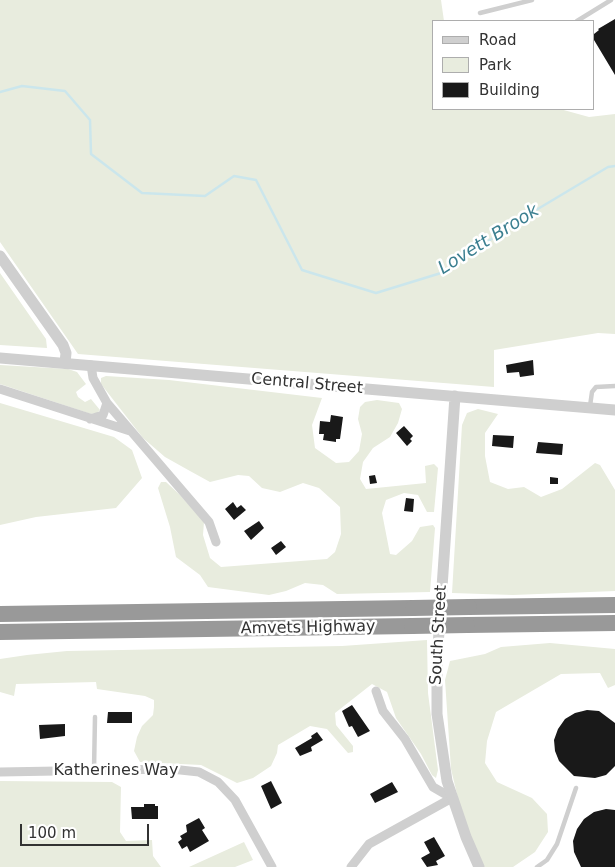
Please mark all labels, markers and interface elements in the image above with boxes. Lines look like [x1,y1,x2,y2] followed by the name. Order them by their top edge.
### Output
[432,20,595,110] legend
[479,31,517,49] text: Road
[479,56,511,74] text: Park
[479,81,540,99] text: Building
[435,200,543,280] water label: Lovett Brook
[250,370,364,398] street label: Central Street
[427,584,451,686] street label: South Street
[241,617,375,639] street label: Amvets Highway
[54,761,178,781] street label: Katherines Way
[22,814,151,846] scale bar
[28,824,76,842] text: 100 m

